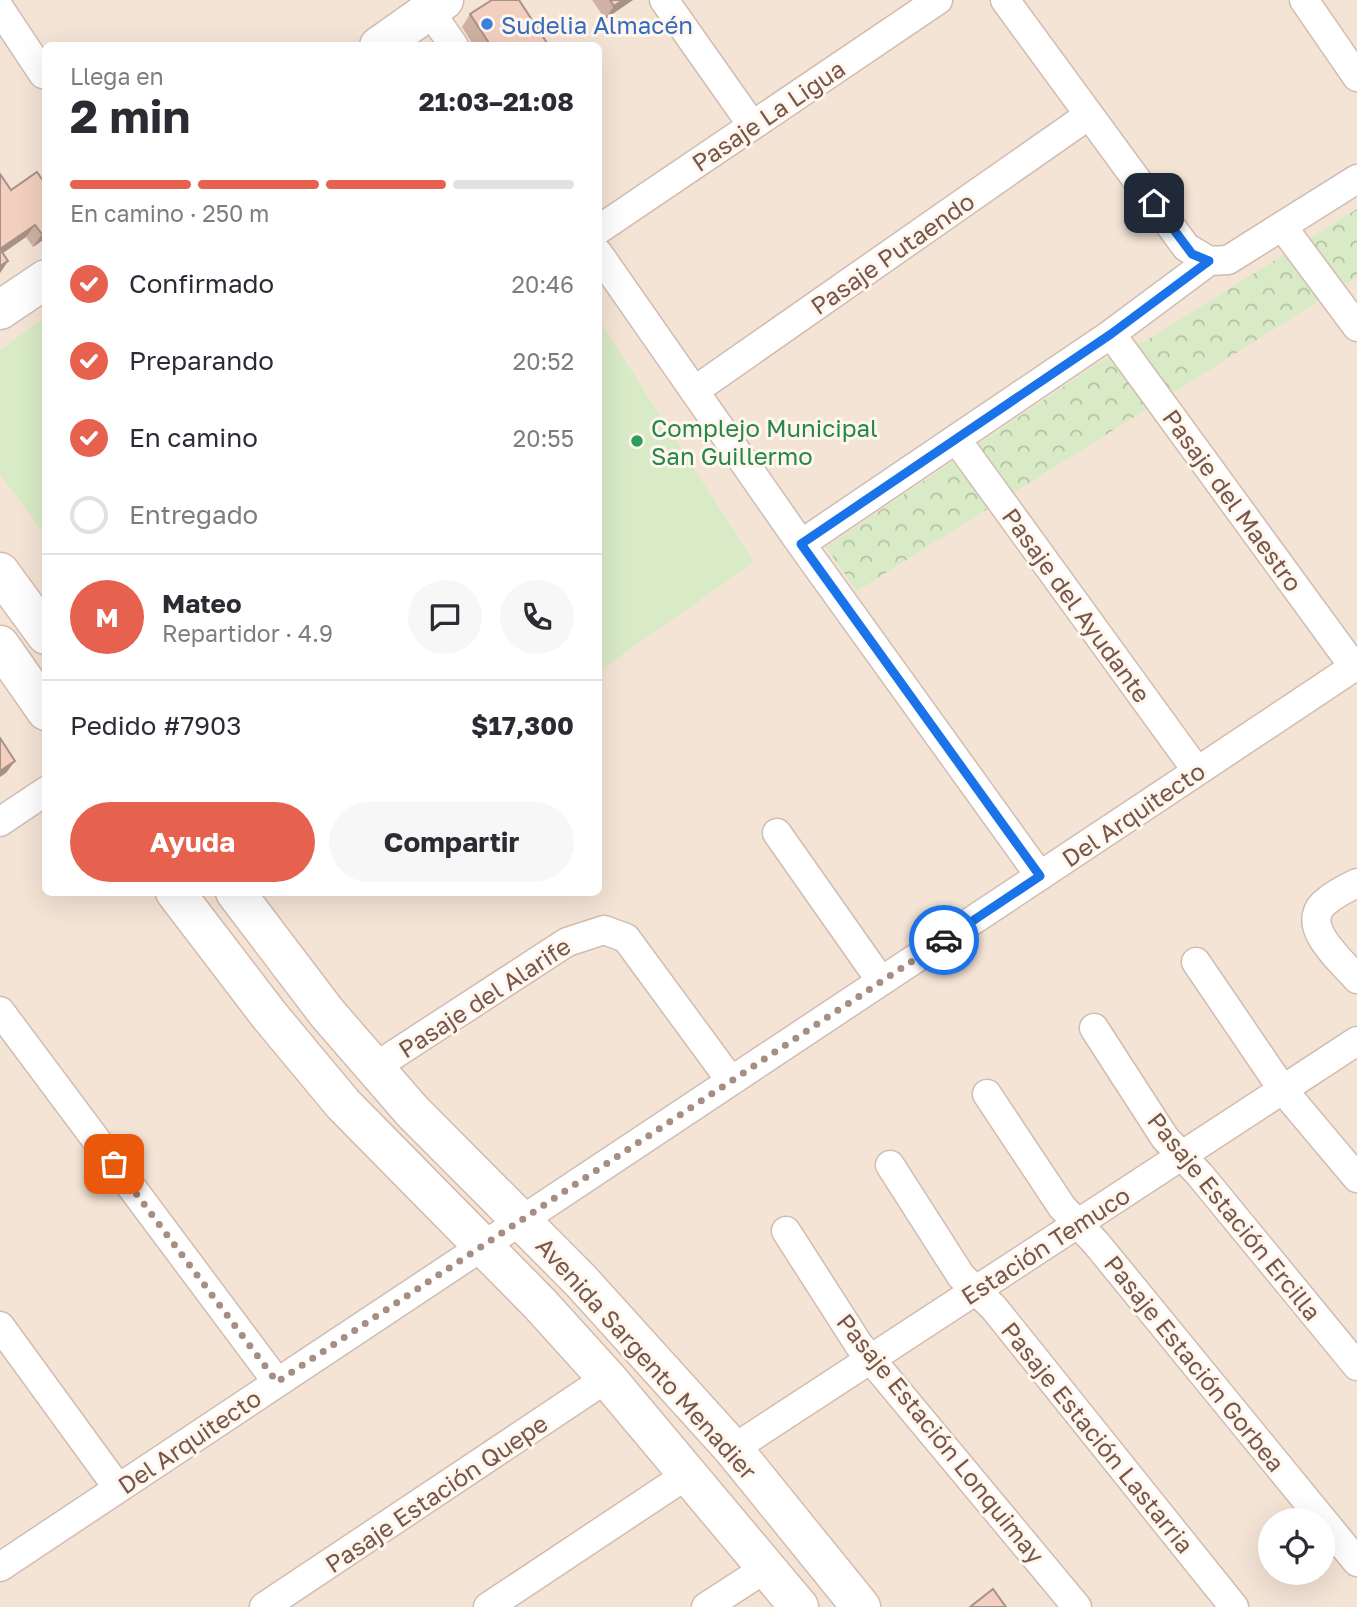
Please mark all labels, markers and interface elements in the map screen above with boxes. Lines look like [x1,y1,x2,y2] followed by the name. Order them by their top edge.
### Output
[501,10,693,39] place label: Sudelia Almacén
[479,16,495,32] marker: Sudelia Almacén
[686,53,850,177] street label: Pasaje La Ligua
[70,62,164,90] text: Llega en
[419,86,574,117] text: 21:03–21:08
[70,88,190,143] text: 2 min
[1124,173,1184,233] pin
[1135,184,1173,222] icon: home
[805,186,979,320] street label: Pasaje Putaendo
[70,199,269,227] text: En camino · 250 m
[70,265,108,303] icon: check
[129,268,274,299] text: Confirmado
[512,270,574,298] text: 20:46
[70,342,108,380] icon: check
[129,345,274,376] text: Preparando
[513,347,574,375] text: 20:52
[1157,403,1309,597] street label: Pasaje del Maestro
[651,413,878,470] place label: Complejo Municipal San Guillermo
[70,419,108,457] icon: check
[129,422,258,453] text: En camino
[513,424,574,452] text: 20:55
[629,433,645,449] marker: Complejo Municipal San Guillermo
[129,499,258,530] text: Entregado
[997,502,1157,708] street label: Pasaje del Ayudante
[408,580,482,654] button: chat
[500,580,574,654] button: phone
[162,588,242,619] text: Mateo
[95,602,119,633] text: M
[162,619,333,647] text: Repartidor · 4.9
[70,710,241,741] text: Pedido #7903
[471,710,574,741] text: $17,300
[1056,756,1210,872] street label: Del Arquitecto
[70,802,315,882] button: Ayuda
[329,802,574,882] button: Compartir
[909,905,979,975] courier
[925,921,963,959] icon: car
[393,931,575,1063] street label: Pasaje del Alarife
[1142,1106,1328,1326] street label: Pasaje Estación Ercilla
[84,1134,144,1194] pin
[95,1145,133,1183] icon: bag
[955,1180,1135,1310] street label: Estación Temuco
[531,1231,763,1485] street label: Avenida Sargento Menadier
[1099,1249,1291,1477] street label: Pasaje Estación Gorbea
[831,1307,1051,1569] street label: Pasaje Estación Lonquimay
[996,1316,1200,1558] street label: Pasaje Estación Lastarria
[112,1383,266,1499] street label: Del Arquitecto
[319,1408,553,1578] street label: Pasaje Estación Quepe
[1258,1508,1335,1585] map controls
[1258,1508,1335,1585] button: locate

